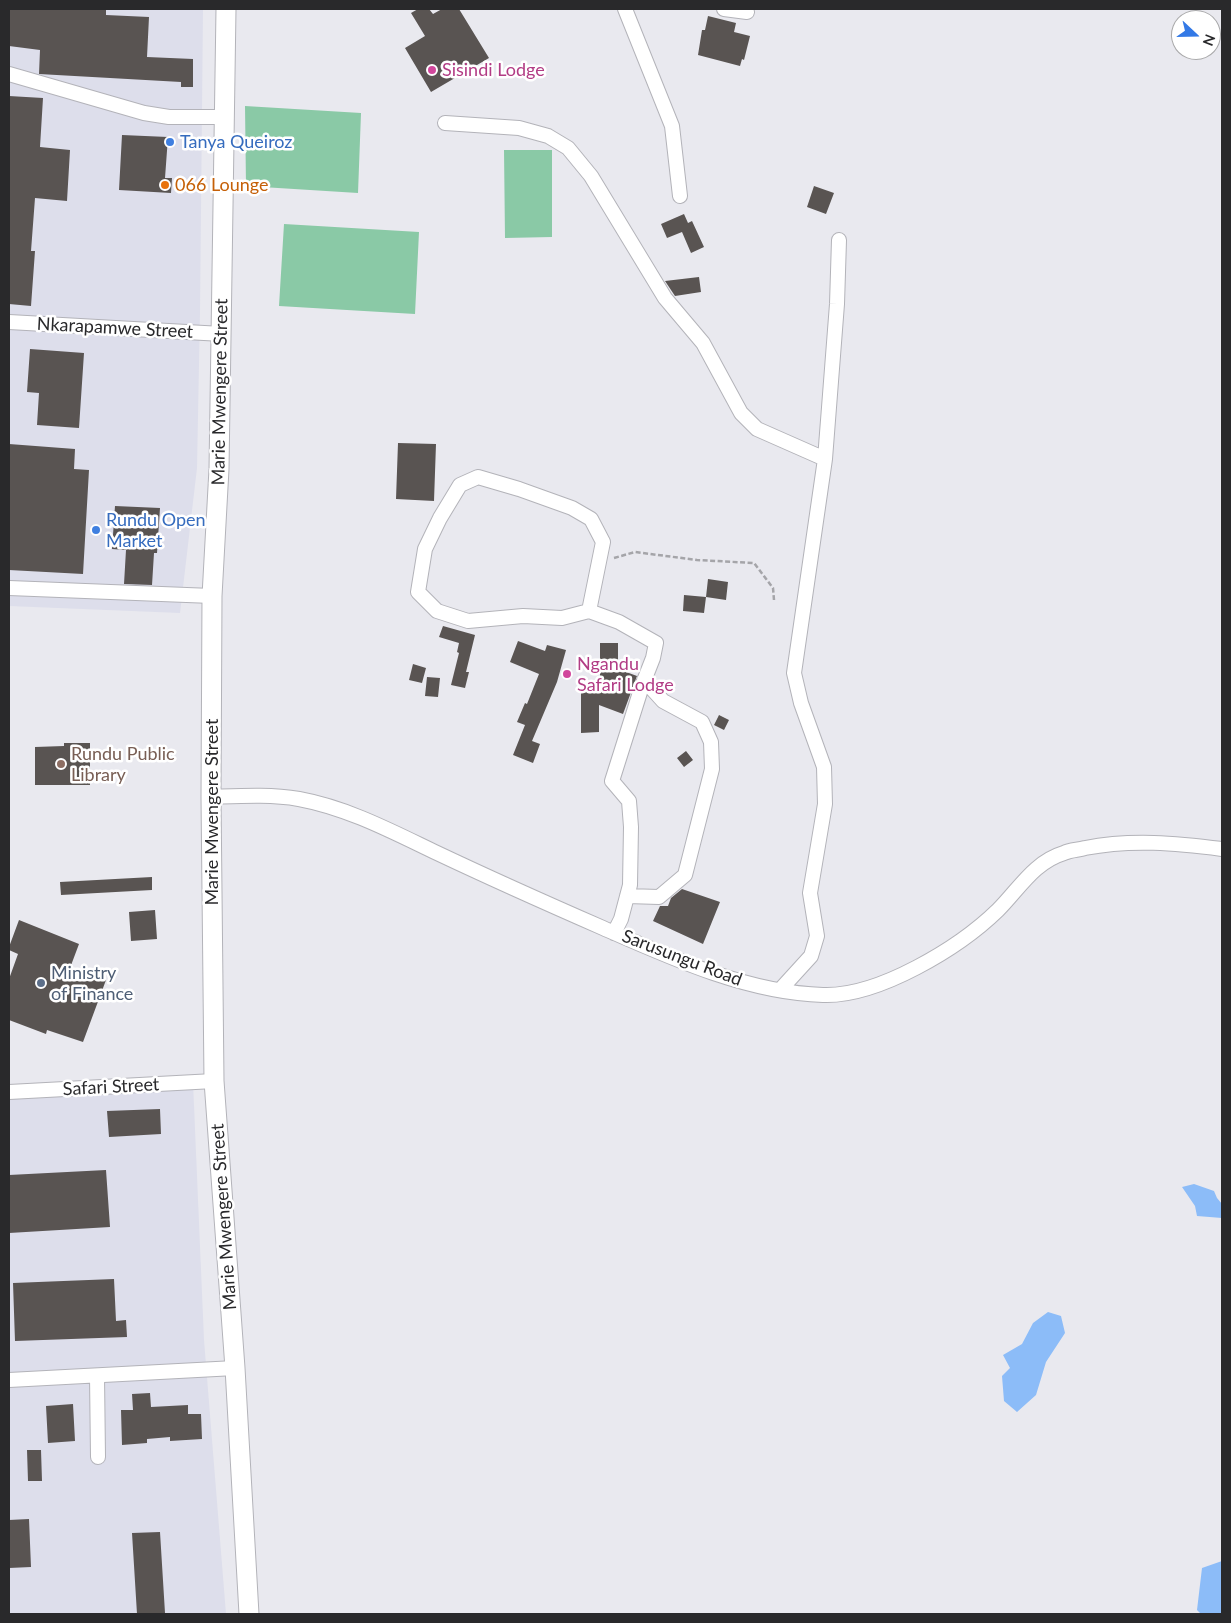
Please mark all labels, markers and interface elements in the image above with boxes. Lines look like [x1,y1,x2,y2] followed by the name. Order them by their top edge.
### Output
[1171,10,1221,60] north arrow
[1200,32,1219,48] text: N
[442,59,545,81] place label: Sisindi Lodge
[426,64,438,76] marker: Sisindi Lodge
[180,131,292,153] place label: Tanya Queiroz
[164,136,176,148] marker: Tanya Queiroz
[175,174,269,196] place label: 066 Lounge
[159,179,171,191] marker: 066 Lounge
[208,298,232,486] street label: Marie Mwengere Street
[36,313,194,343] street label: Nkarapamwe Street
[106,509,206,552] place label: Rundu Open Market
[90,524,102,536] marker: Rundu Open Market
[577,653,674,696] place label: Ngandu Safari Lodge
[561,668,573,680] marker: Ngandu Safari Lodge
[201,719,223,905] street label: Marie Mwengere Street
[71,743,175,786] place label: Rundu Public Library
[55,758,67,770] marker: Rundu Public Library
[619,925,745,991] street label: Sarusungu Road
[51,962,133,1004] place label: Ministry of Finance
[35,977,47,989] marker: Ministry of Finance
[62,1074,160,1100] street label: Safari Street
[207,1123,241,1311] street label: Marie Mwengere Street

